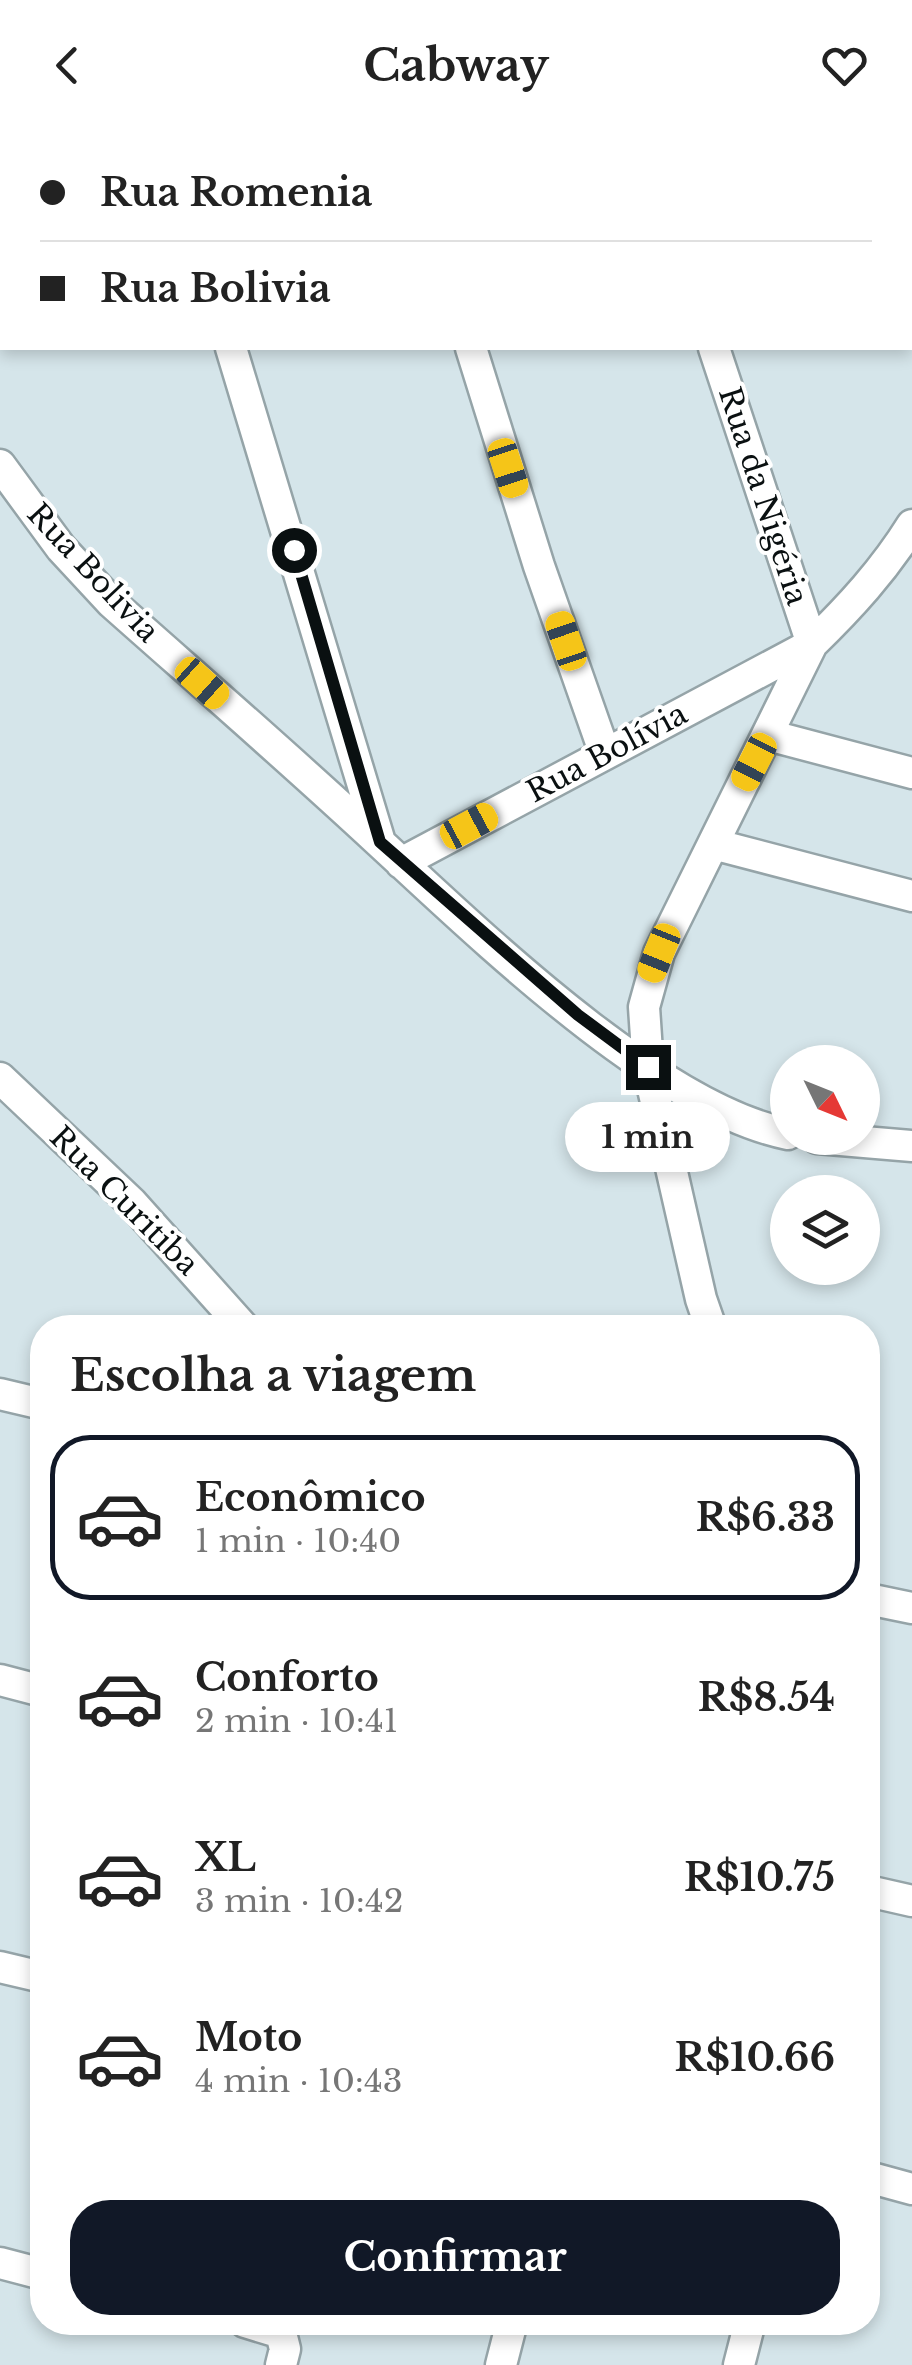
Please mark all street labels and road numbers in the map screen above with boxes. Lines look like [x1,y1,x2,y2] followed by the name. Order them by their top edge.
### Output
[711,382,816,610] street label: Rua da Nigéria
[20,496,167,650] street label: Rua Bolivia
[520,695,694,810] street label: Rua Bolívia
[42,1119,207,1283] street label: Rua Curitiba

